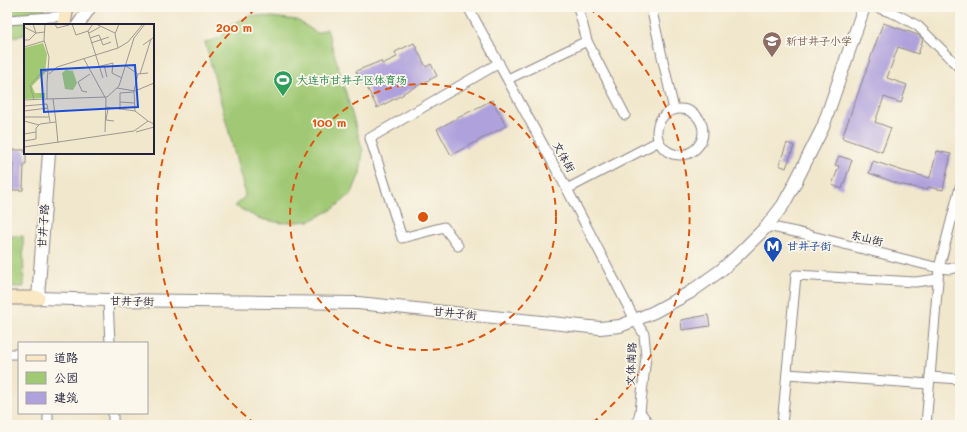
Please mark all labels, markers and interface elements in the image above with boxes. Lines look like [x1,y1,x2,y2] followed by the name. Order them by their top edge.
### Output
[216,19,252,35] text: 200 m
[24,24,154,154] inset map
[761,30,783,58] school or university icon: 新甘井子小学
[786,33,852,48] place label: 新甘井子小学
[272,69,294,97] sports icon: 大连市甘井子区体育场
[297,72,407,87] place label: 大连市甘井子区体育场
[312,114,346,130] text: 100 m
[550,139,579,176] street label: 文体街
[33,203,52,248] street label: 甘井子路
[416,210,430,224] centre of rings
[849,226,886,249] street label: 东山街
[762,235,784,263] metro station icon: 甘井子街
[787,238,832,253] place label: 甘井子街
[110,293,155,308] street label: 甘井子街
[432,303,479,322] street label: 甘井子街
[18,342,148,414] legend
[622,342,639,386] street label: 文体南路
[54,349,78,365] text: 道路
[54,369,78,385] text: 公园
[54,389,78,405] text: 建筑

